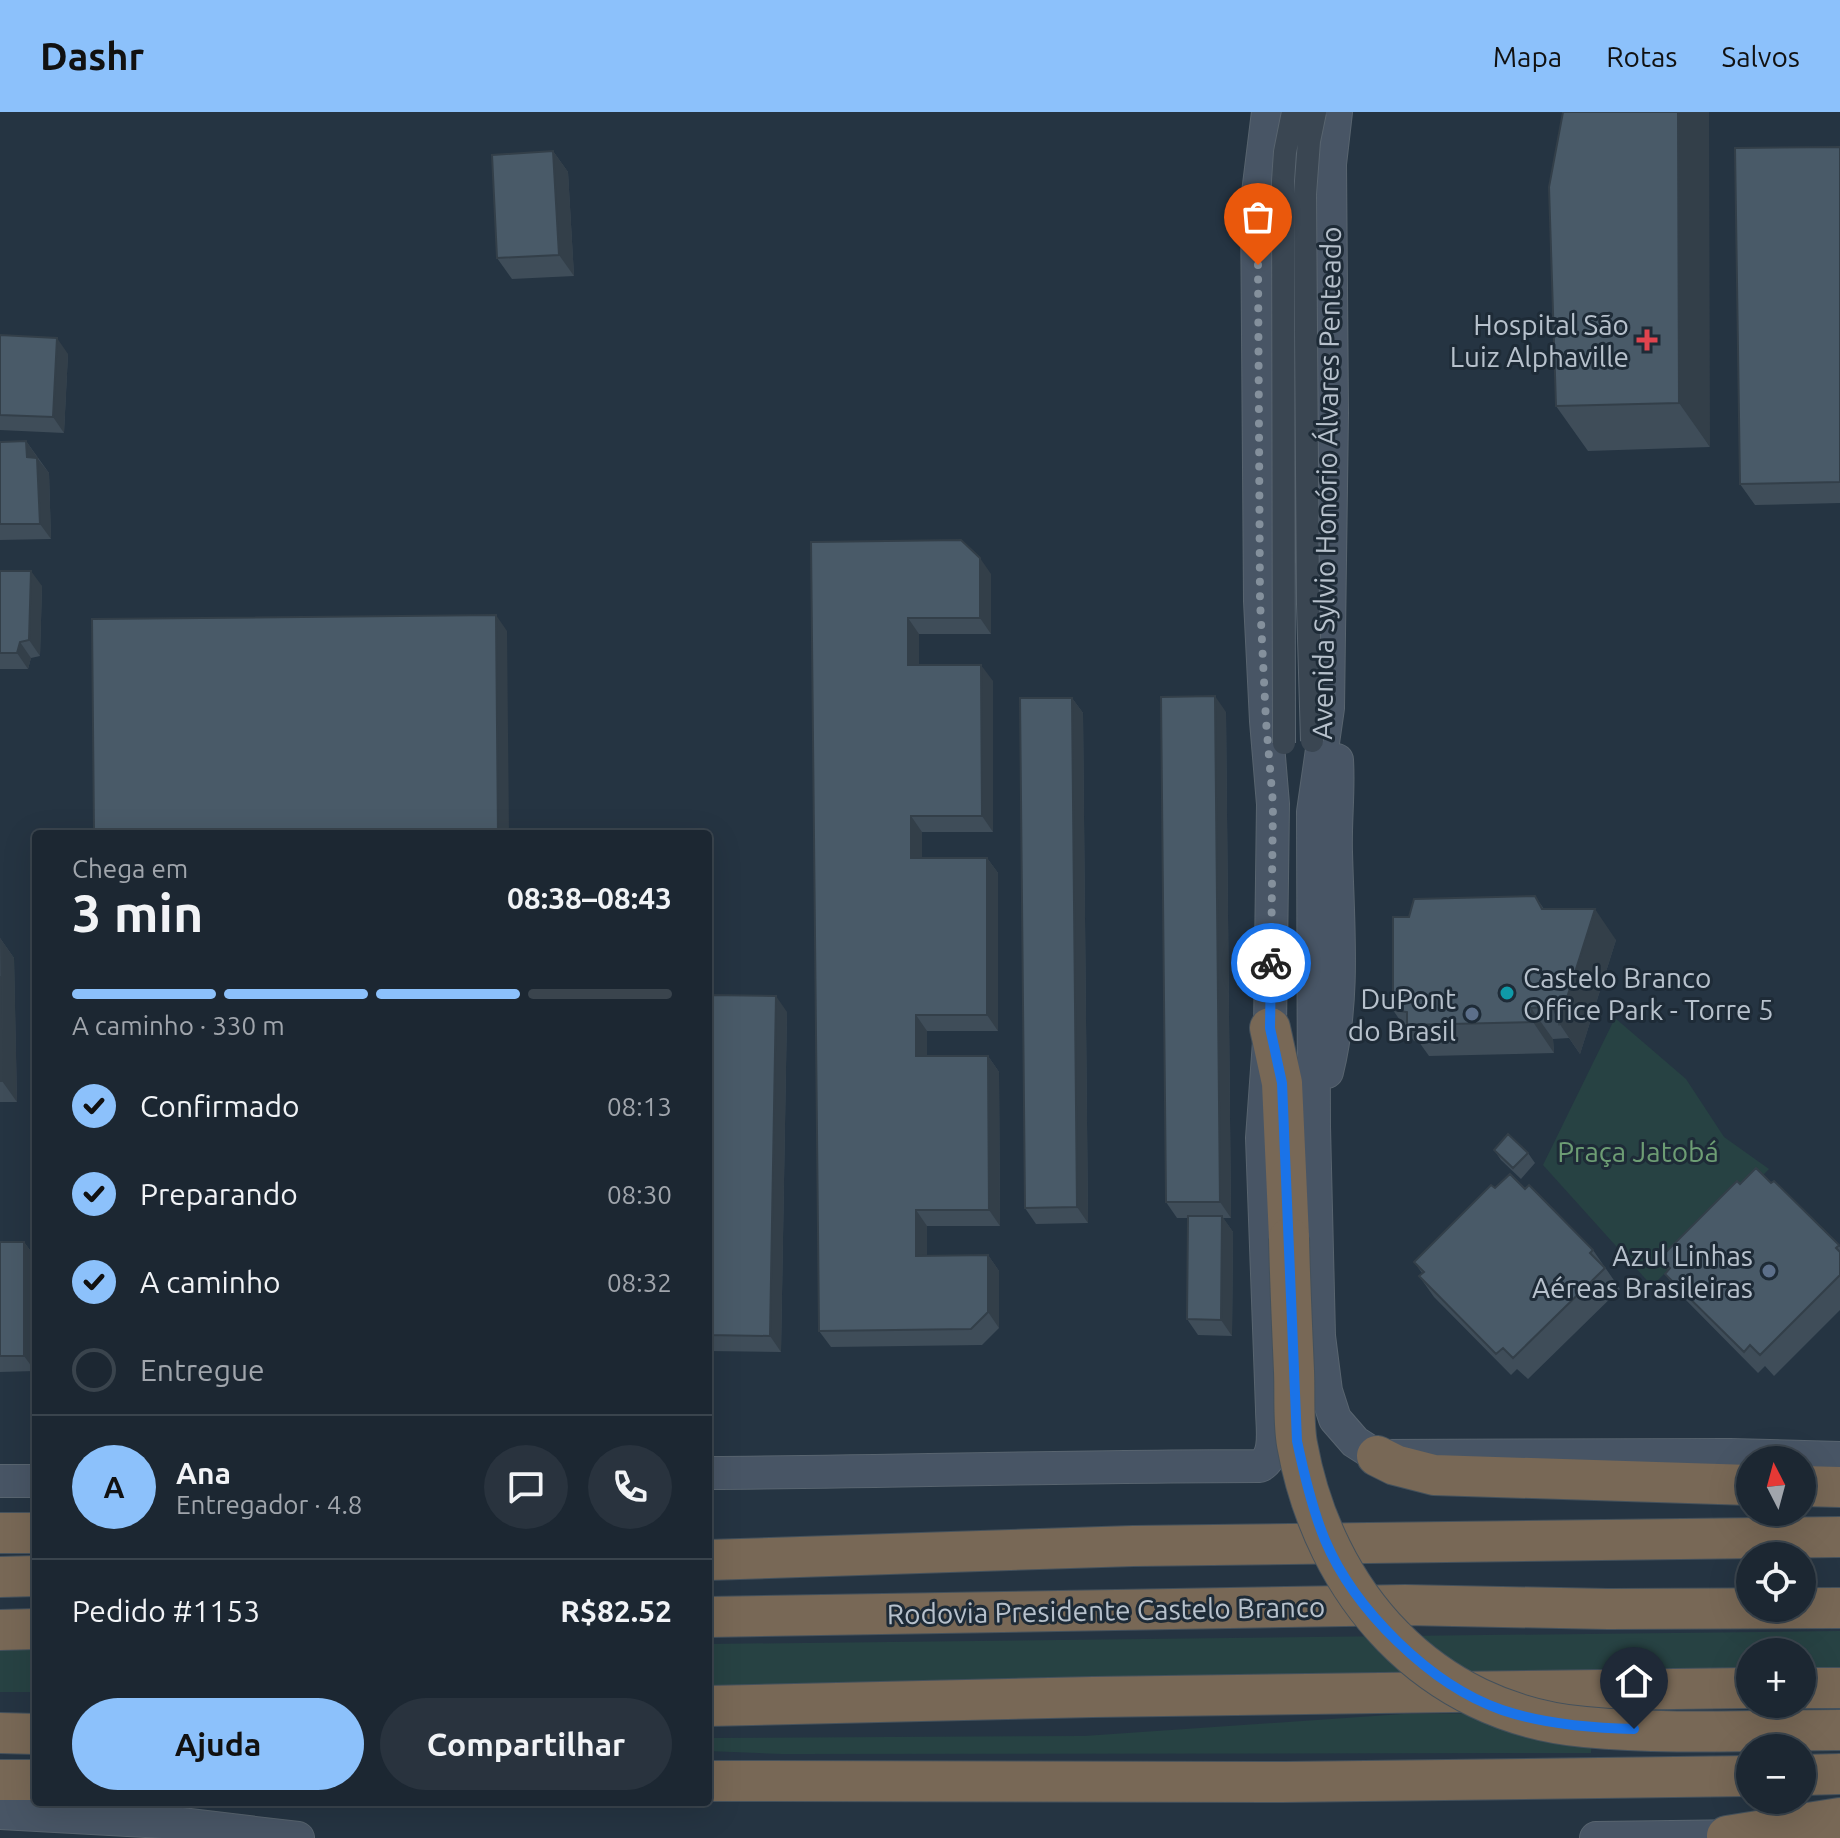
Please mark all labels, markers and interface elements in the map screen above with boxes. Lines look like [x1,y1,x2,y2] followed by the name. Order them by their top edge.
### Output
[40,35,144,77] text: Dashr
[1493,41,1562,72] text: Mapa
[1606,41,1677,72] text: Rotas
[1721,41,1800,72] text: Salvos
[1224,183,1292,265] pin
[1236,195,1280,239] icon: bag
[1305,226,1346,740] street label: Avenida Sylvio Honório Álvares Penteado
[1450,309,1629,372] place label: Hospital São Luiz Alphaville
[1636,329,1658,351] marker: Hospital São Luiz Alphaville
[72,854,188,883] text: Chega em
[507,881,672,915] text: 08:38–08:43
[72,884,203,942] text: 3 min
[1231,923,1311,1003] courier
[1249,941,1293,985] icon: bike
[1523,962,1774,1025] place label: Castelo Branco Office Park - Torre 5
[1348,983,1456,1046] place label: DuPont do Brasil
[1498,984,1516,1002] marker: Castelo Branco Office Park - Torre 5
[1463,1005,1481,1023] marker: DuPont do Brasil
[72,1011,285,1040] text: A caminho · 330 m
[72,1084,116,1128] icon: check
[140,1089,300,1123] text: Confirmado
[607,1092,672,1121] text: 08:13
[1557,1136,1719,1167] park label: Praça Jatobá
[72,1172,116,1216] icon: check
[140,1177,298,1211] text: Preparando
[607,1180,672,1209] text: 08:30
[1532,1240,1753,1303] place label: Azul Linhas Aéreas Brasileiras
[72,1260,116,1304] icon: check
[1760,1262,1778,1280] marker: Azul Linhas Aéreas Brasileiras
[140,1265,281,1299] text: A caminho
[607,1268,672,1297] text: 08:32
[140,1353,265,1387] text: Entregue
[484,1445,568,1529] button: chat
[588,1445,672,1529] button: phone
[1736,1446,1816,1526] north arrow
[1736,1446,1816,1814] map controls
[176,1456,231,1490] text: Ana
[103,1470,125,1504] text: A
[176,1490,362,1519] text: Entregador · 4.8
[1736,1542,1816,1622] button: locate
[887,1591,1325,1629] street label: Rodovia Presidente Castelo Branco
[72,1594,260,1628] text: Pedido #1153
[560,1594,672,1628] text: R$82.52
[1736,1638,1816,1718] button: +
[1600,1647,1668,1729] pin
[1612,1659,1656,1703] icon: home
[72,1698,364,1790] button: Ajuda
[380,1698,672,1790] button: Compartilhar
[1736,1734,1816,1814] button: −

